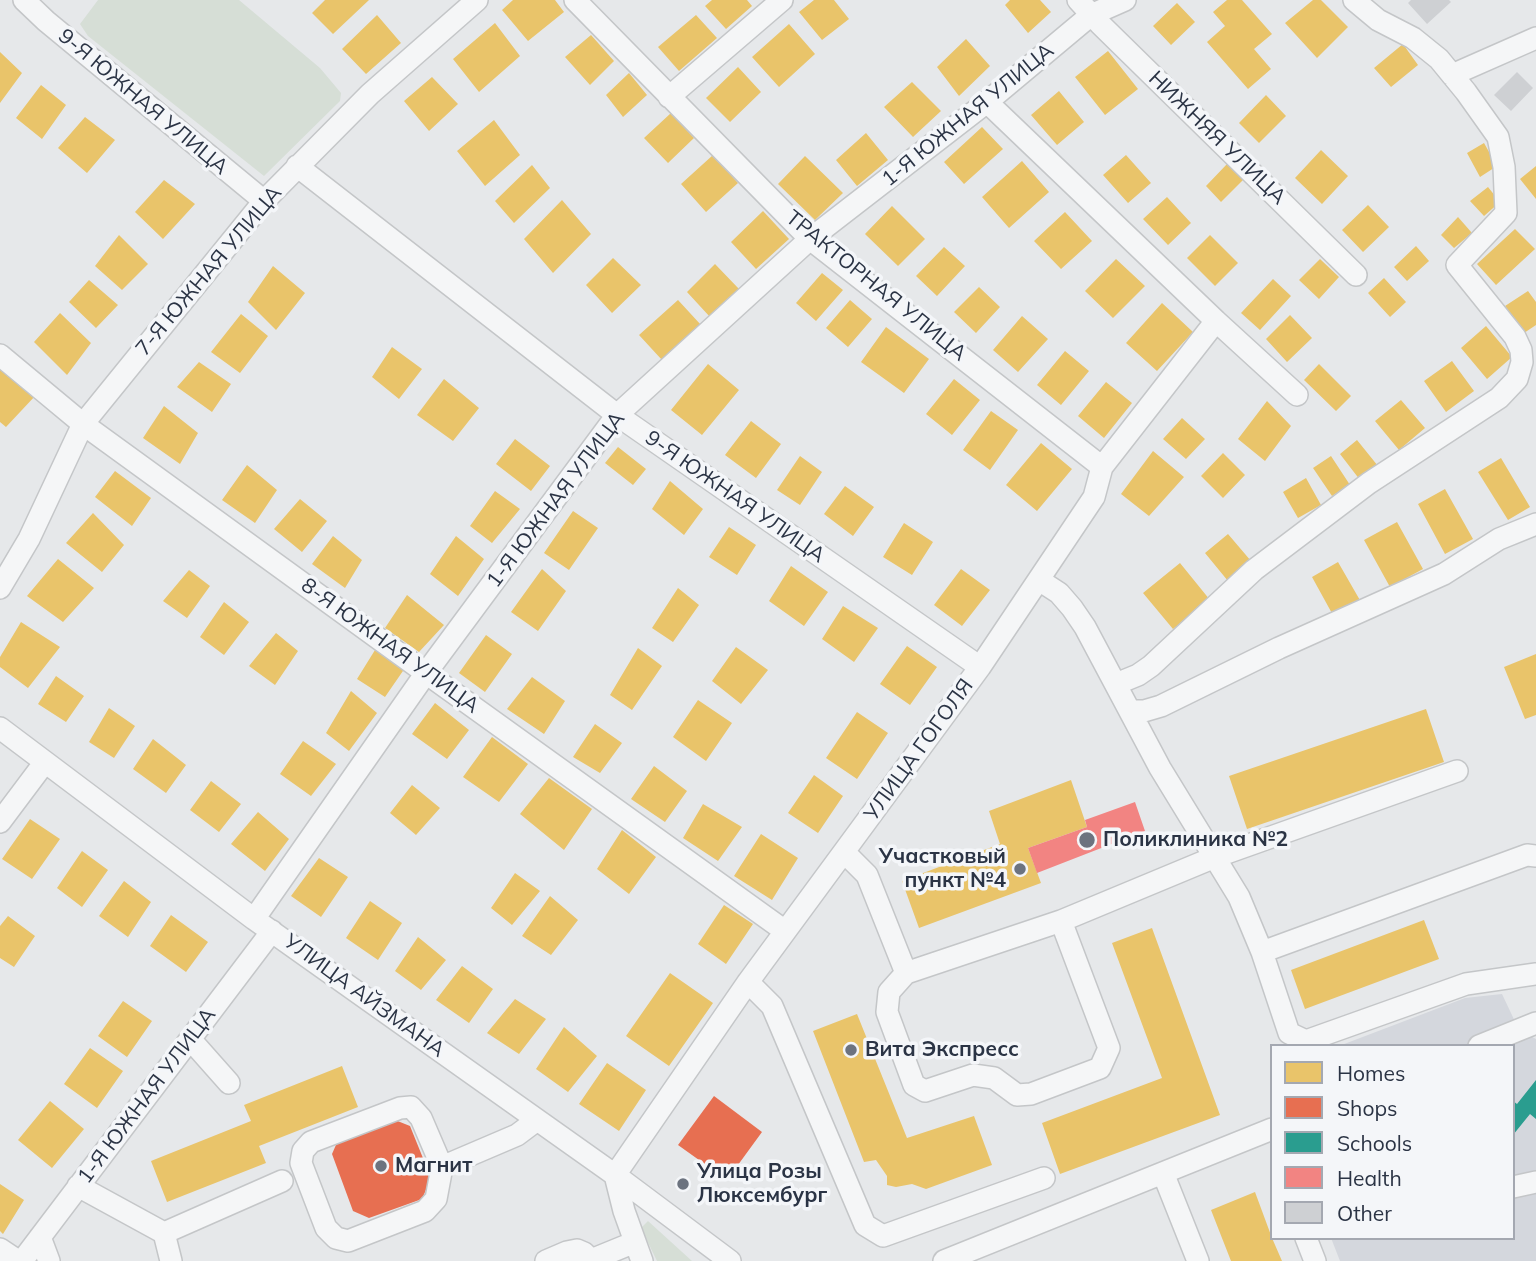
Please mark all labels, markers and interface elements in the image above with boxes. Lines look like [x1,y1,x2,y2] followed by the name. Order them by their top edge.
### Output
[53,24,233,180] street label: 9-Я ЮЖНАЯ УЛИЦА
[877,38,1059,192] street label: 1-Я ЮЖНАЯ УЛИЦА
[1143,66,1291,210] street label: НИЖНЯЯ УЛИЦА
[131,181,287,361] street label: 7-Я ЮЖНАЯ УЛИЦА
[781,205,971,367] street label: ТРАКТОРНАЯ УЛИЦА
[482,407,630,593] street label: 1-Я ЮЖНАЯ УЛИЦА
[640,425,830,569] street label: 9-Я ЮЖНАЯ УЛИЦА
[296,573,484,719] street label: 8-Я ЮЖНАЯ УЛИЦА
[859,674,979,826] street label: УЛИЦА ГОГОЛЯ
[1103,827,1288,853] place label: Поликлиника №2
[1077,830,1097,850] marker: Поликлиника №2
[879,844,1006,894] place label: Участковый пункт №4
[1012,861,1028,877] marker: Участковый пункт №4
[278,929,450,1063] street label: УЛИЦА АЙЗМАНА
[73,1003,221,1189] street label: 1-Я ЮЖНАЯ УЛИЦА
[865,1037,1019,1063] place label: Вита Экспресс
[843,1042,859,1058] marker: Вита Экспресс
[1270,1044,1515,1240] legend
[1337,1060,1405,1086] text: Homes
[1337,1095,1397,1121] text: Shops
[1337,1130,1412,1156] text: Schools
[395,1153,472,1179] place label: Магнит
[373,1158,389,1174] marker: Магнит
[697,1159,827,1209] place label: Улица Розы Люксембург
[1337,1165,1402,1191] text: Health
[675,1176,691,1192] marker: Улица Розы Люксембург
[1337,1200,1392,1226] text: Other

